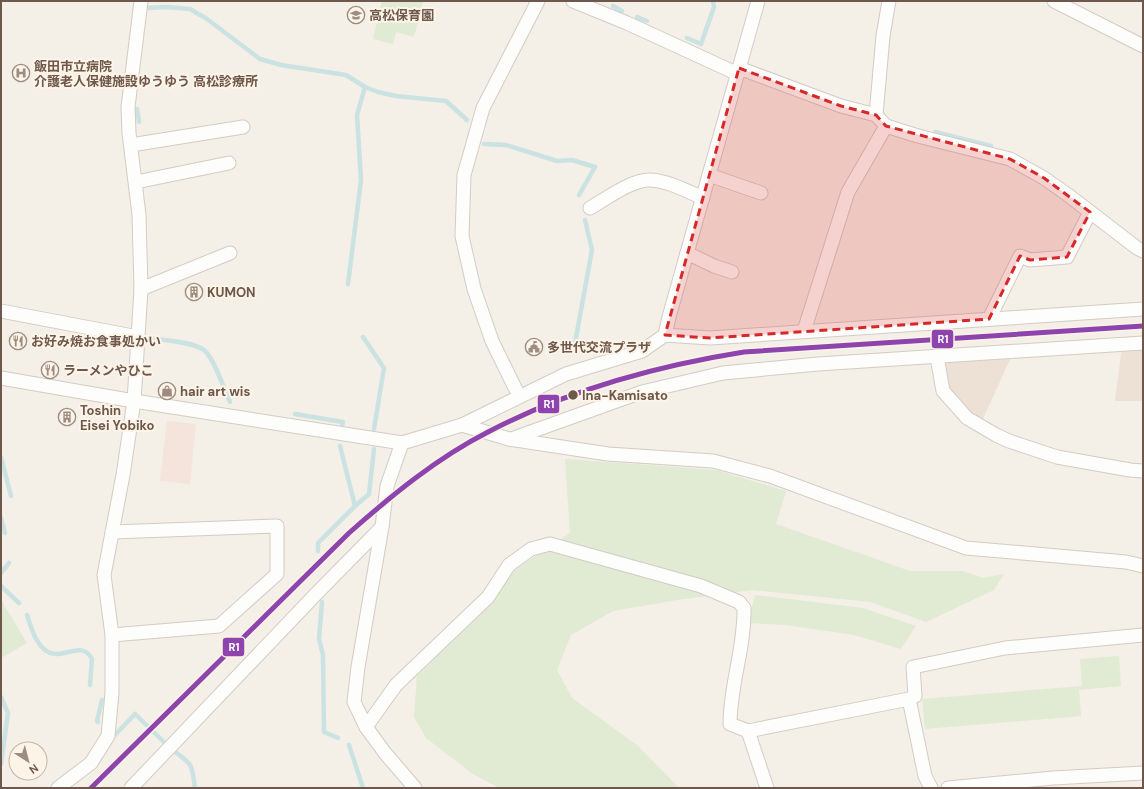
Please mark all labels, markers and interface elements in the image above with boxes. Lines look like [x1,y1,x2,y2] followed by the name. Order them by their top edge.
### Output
[346,5,366,25] school or university icon: 高松保育園
[369,7,434,24] place label: 高松保育園
[34,58,258,90] place label: 飯田市立病院 介護老人保健施設ゆうゆう 高松診療所
[11,63,31,83] hospital icon: 飯田市立病院 介護老人保健施設ゆうゆう 高松診療所
[184,282,204,302] building icon: KUMON
[207,284,256,301] place label: KUMON
[931,329,954,349] line badge: R1
[8,331,28,351] restaurant icon: お好み焼お食事処かい
[938,332,948,346] text: R1
[31,333,161,350] place label: お好み焼お食事処かい
[524,337,544,357] public building icon: 多世代交流プラザ
[547,339,651,356] place label: 多世代交流プラザ
[40,360,60,380] restaurant icon: ラーメンやひこ
[63,362,153,379] place label: ラーメンやひこ
[157,381,177,401] shop icon: hair art wis
[180,383,250,400] place label: hair art wis
[582,387,668,404] place label: Ina-Kamisato
[566,388,580,402] marker: Ina-Kamisato
[537,394,560,414] line badge: R1
[544,397,554,411] text: R1
[80,402,155,434] place label: Toshin Eisei Yobiko
[57,407,77,427] building icon: Toshin Eisei Yobiko
[222,637,245,657] line badge: R1
[229,640,239,654] text: R1
[8,741,48,781] north arrow
[27,761,41,777] text: N

